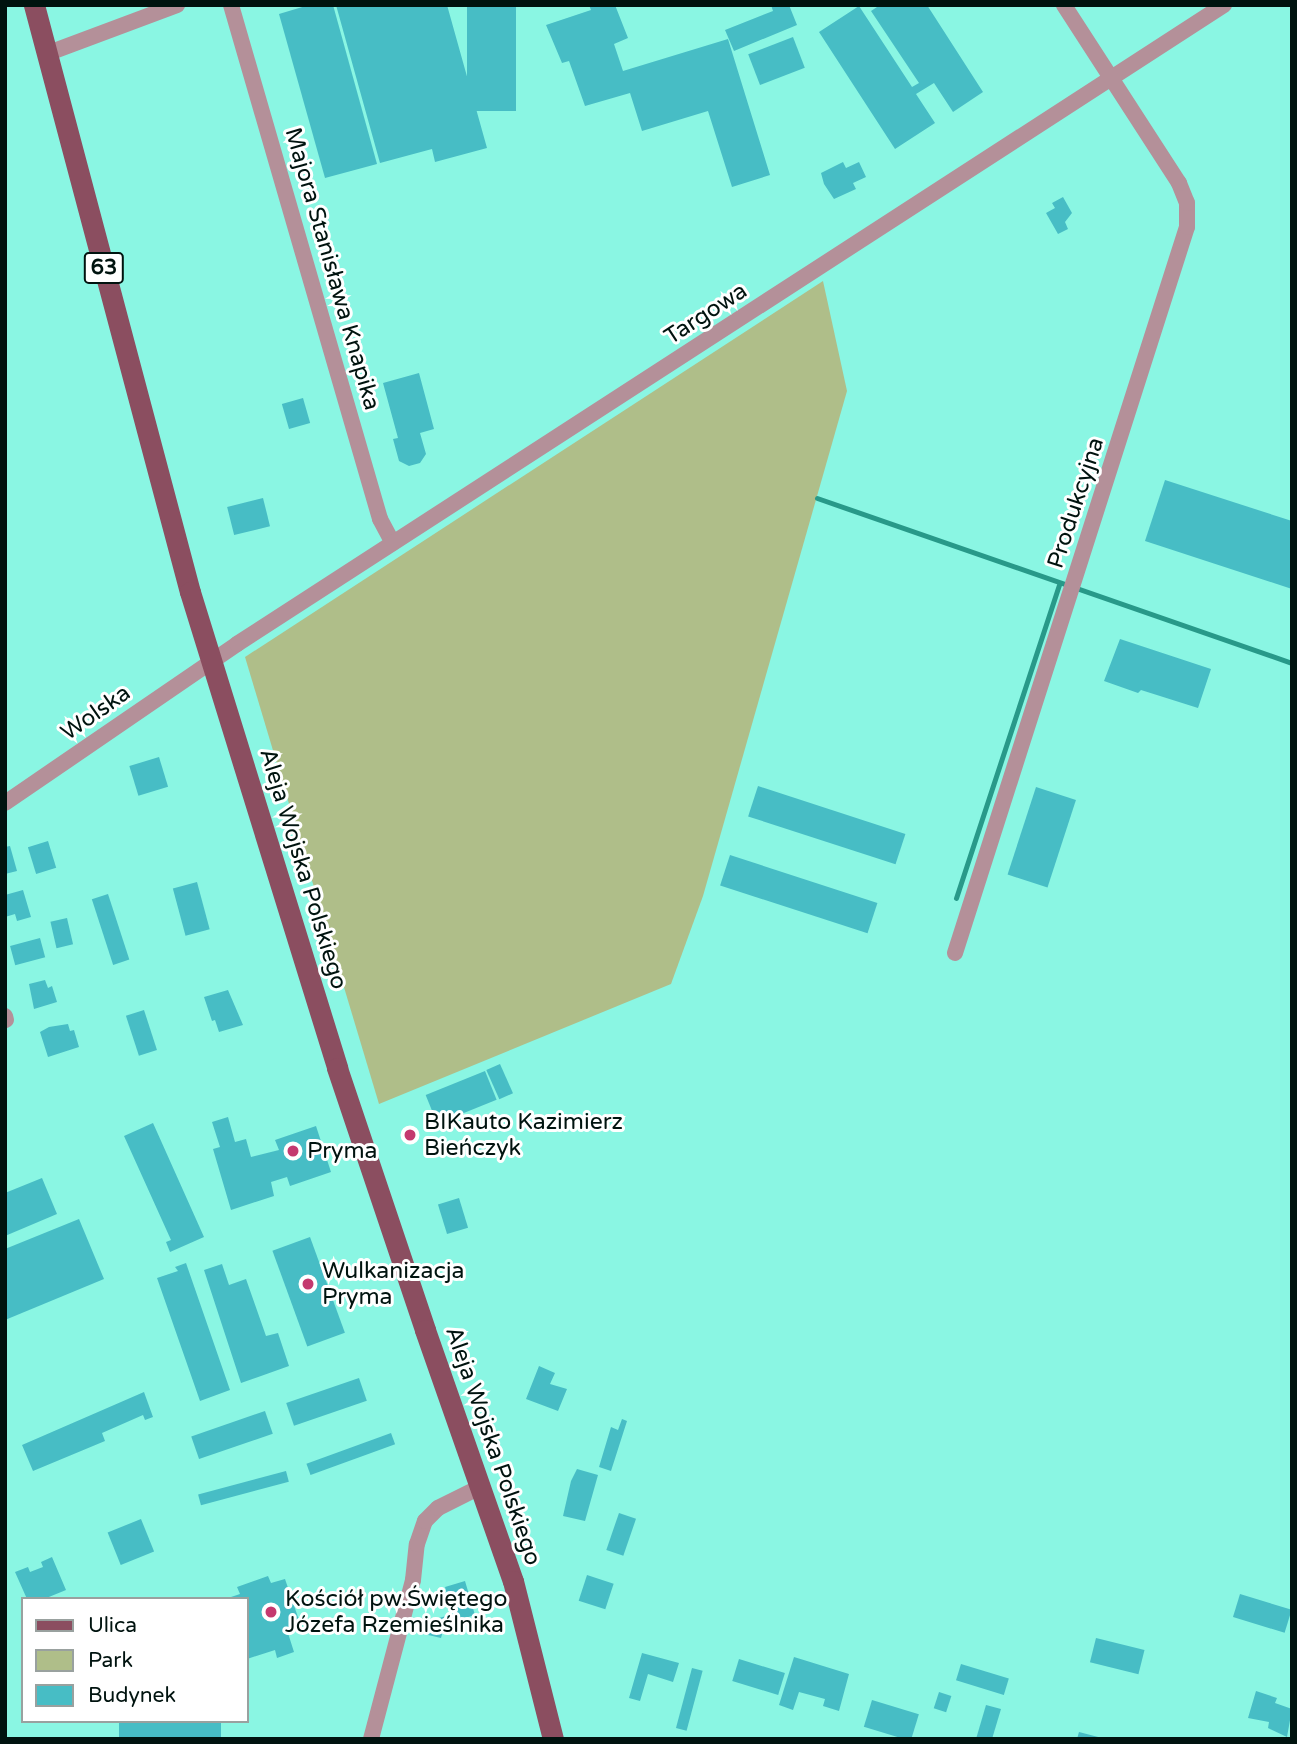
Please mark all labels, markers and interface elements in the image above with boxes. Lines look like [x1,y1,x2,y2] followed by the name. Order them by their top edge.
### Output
[278,125,386,413] street label: Majora Stanisława Knapika
[83,250,125,286] road number: 63
[660,277,752,351] street label: Targowa
[1042,434,1110,572] street label: Produkcyjna
[56,679,136,747] street label: Wolska
[253,745,353,993] street label: Aleja Wojska Polskiego
[424,1108,623,1162] place label: BIKauto Kazimierz Bieńczyk
[402,1127,418,1143] marker: BIKauto Kazimierz Bieńczyk
[307,1137,377,1165] place label: Pryma
[285,1143,301,1159] marker: Pryma
[322,1257,464,1311] place label: Wulkanizacja Pryma
[300,1276,316,1292] marker: Wulkanizacja Pryma
[439,1323,547,1569] street label: Aleja Wojska Polskiego
[285,1585,508,1639] place label: Kościół pw.Świętego Józefa Rzemieślnika
[21,1597,248,1723] legend
[263,1604,279,1620] marker: Kościół pw.Świętego Józefa Rzemieślnika
[88,1613,137,1638] text: Ulica
[88,1648,133,1673] text: Park
[88,1683,176,1708] text: Budynek

